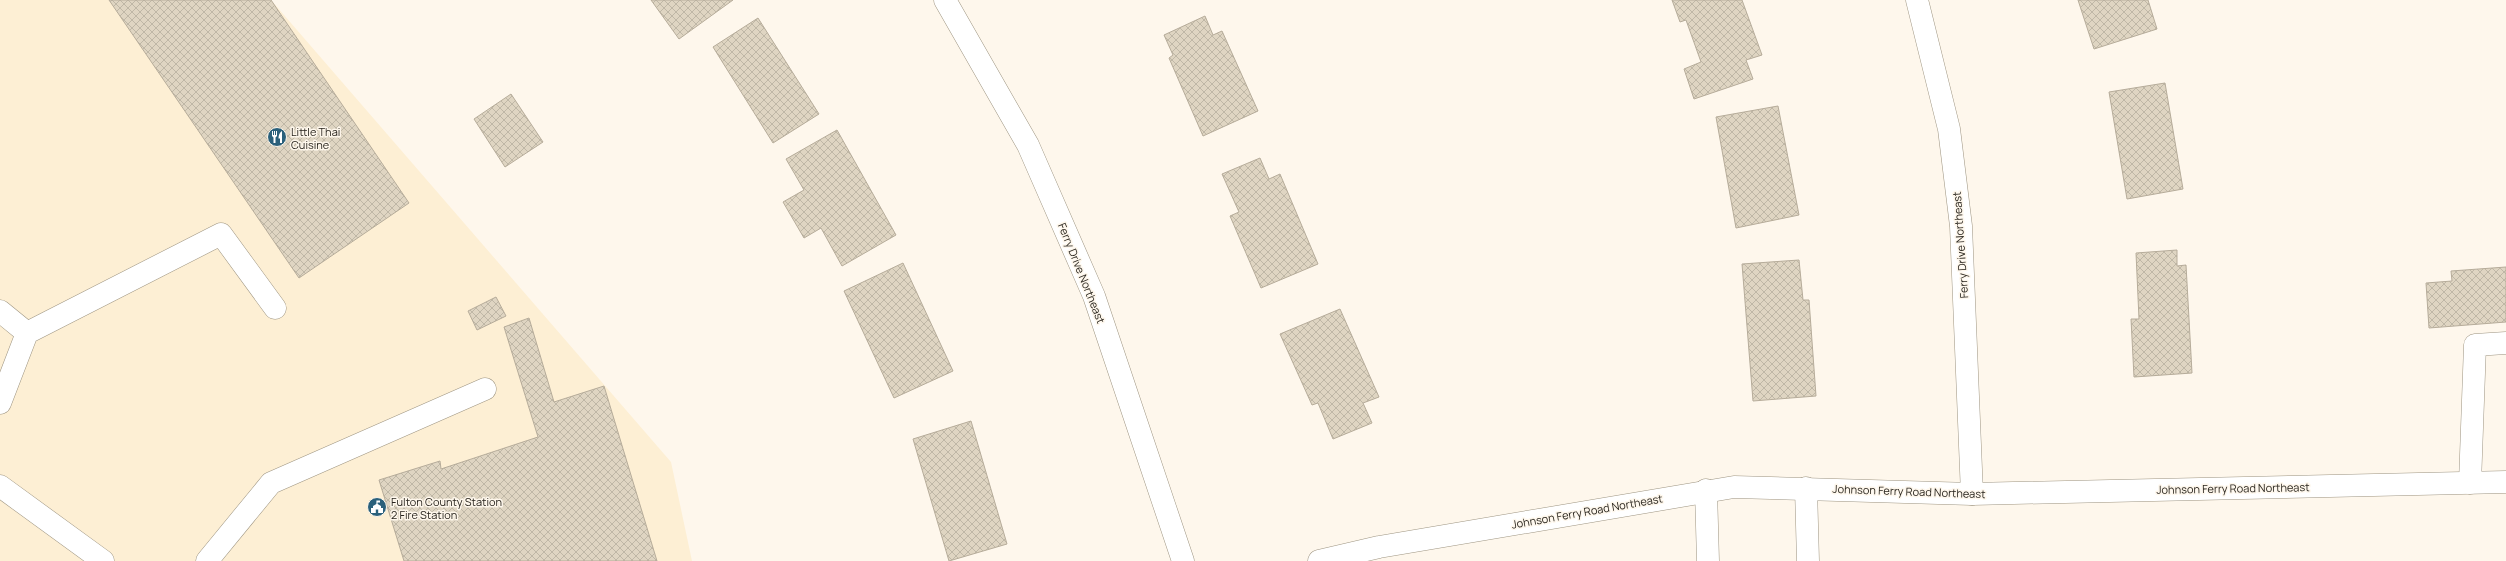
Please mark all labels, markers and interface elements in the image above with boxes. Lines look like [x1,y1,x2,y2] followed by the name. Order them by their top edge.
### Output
[291,124,340,152] place label: Little Thai Cuisine
[266,126,288,148] restaurant icon: Little Thai Cuisine
[1949,191,1971,299] street label: Ferry Drive Northeast
[1055,221,1109,325] street label: Ferry Drive Northeast
[2156,479,2310,497] street label: Johnson Ferry Road Northeast
[1832,481,1986,501] street label: Johnson Ferry Road Northeast
[1510,490,1664,532] street label: Johnson Ferry Road Northeast
[391,494,502,522] place label: Fulton County Station 2 Fire Station
[366,496,388,518] public building icon: Fulton County Station 2 Fire Station

